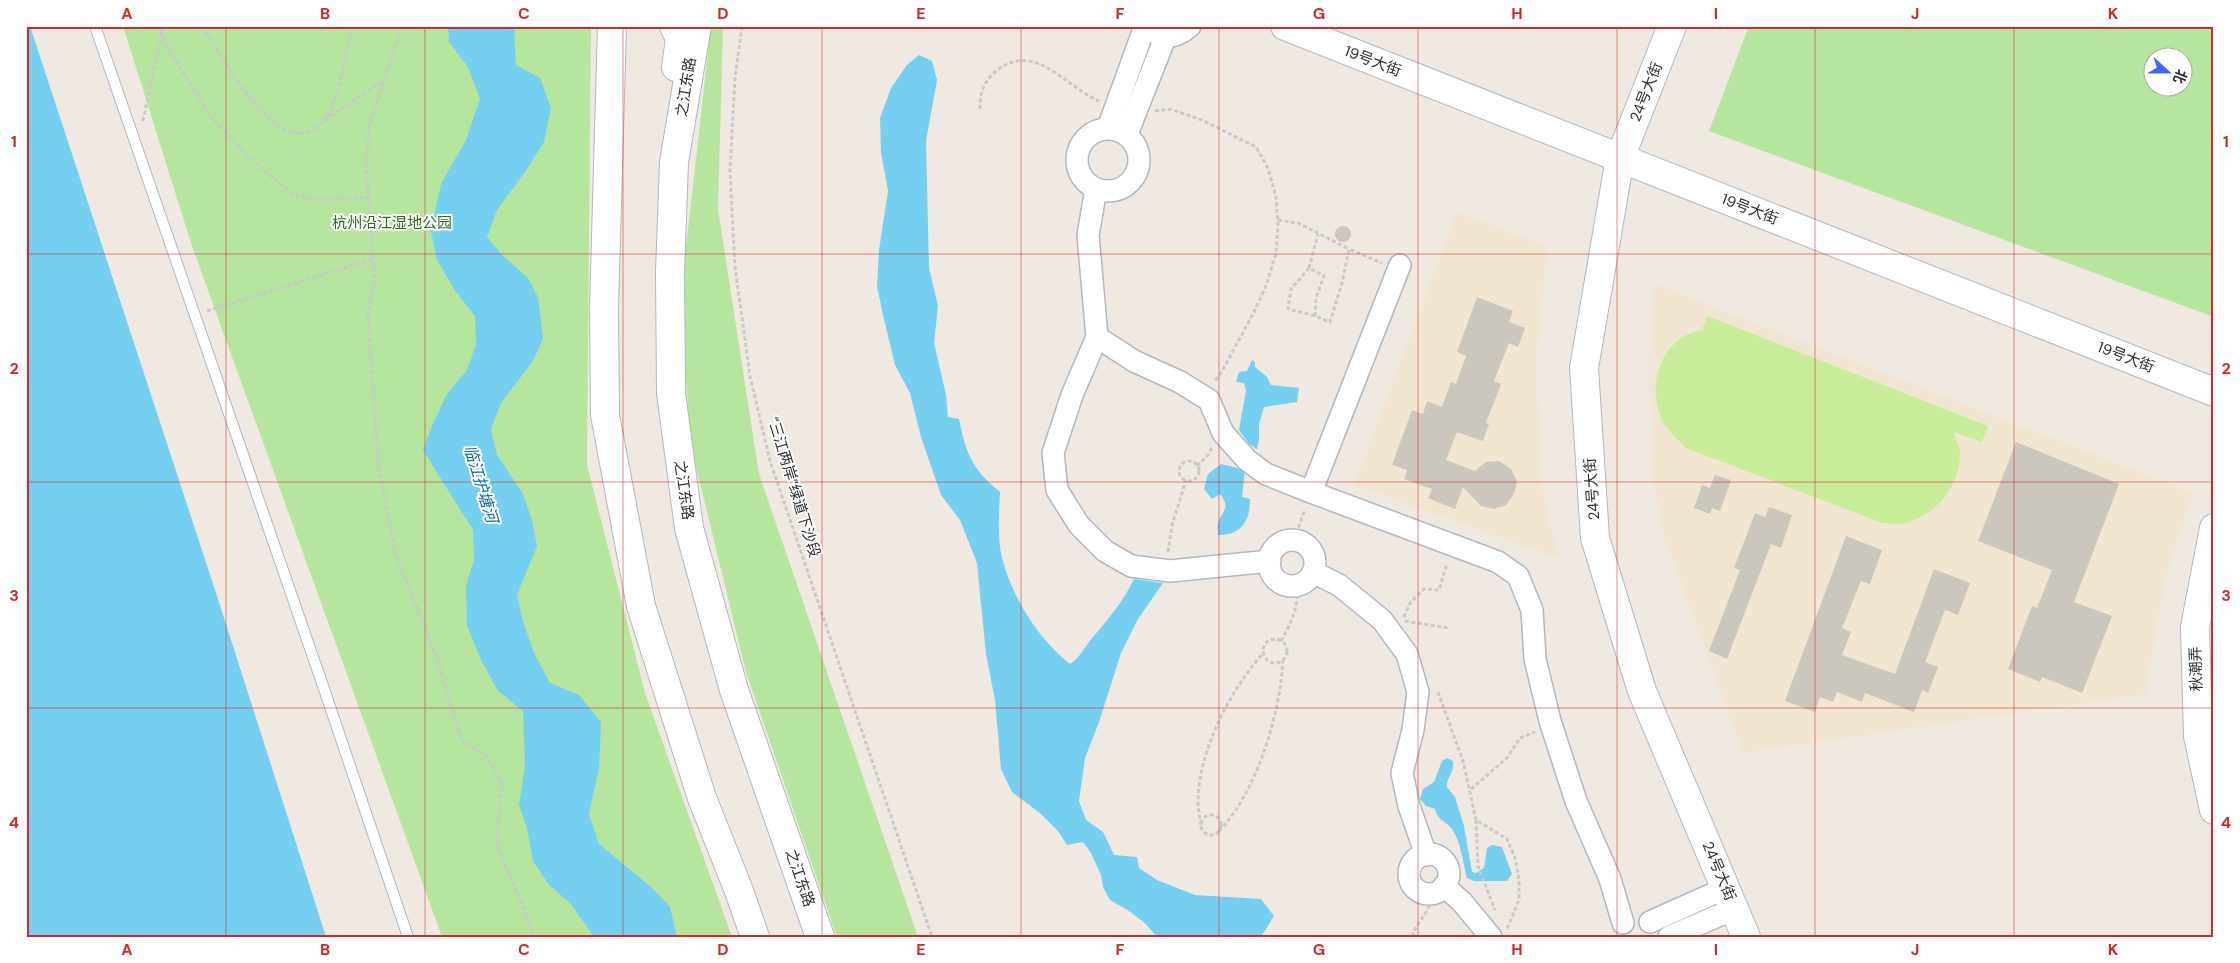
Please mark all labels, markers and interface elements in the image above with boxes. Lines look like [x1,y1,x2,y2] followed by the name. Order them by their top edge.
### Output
[121,3,133,24] text: A
[320,3,330,24] text: B
[518,3,530,24] text: C
[717,3,729,24] text: D
[916,3,926,24] text: E
[1116,3,1125,24] text: F
[1313,3,1325,24] text: G
[1511,3,1523,24] text: H
[1714,3,1718,24] text: I
[1911,3,1919,24] text: J
[2108,3,2119,24] text: K
[1342,41,1404,81] street label: 19号大街
[2142,48,2192,98] north arrow
[671,56,701,118] street label: 之江东路
[1625,59,1667,125] street label: 24号大街
[2169,67,2191,86] text: 北
[11,131,17,152] text: 1
[2223,131,2229,152] text: 1
[1719,189,1781,229] street label: 19号大街
[332,213,452,233] park label: 杭州沿江湿地公园
[2095,337,2157,377] street label: 19号大街
[9,358,19,379] text: 2
[2221,358,2231,379] text: 2
[763,414,825,560] street label: “三江两岸”绿道下沙段
[459,443,504,528] water label: 临江护塘河
[1580,457,1604,521] street label: 24号大街
[670,459,698,521] street label: 之江东路
[9,585,19,606] text: 3
[2221,585,2231,606] text: 3
[2185,646,2207,692] street label: 秋潮弄
[9,812,19,833] text: 4
[2221,812,2231,833] text: 4
[1698,838,1740,904] street label: 24号大街
[781,846,819,910] street label: 之江东路
[121,939,133,960] text: A
[320,939,330,960] text: B
[518,939,530,960] text: C
[717,939,729,960] text: D
[916,939,926,960] text: E
[1116,939,1125,960] text: F
[1313,939,1325,960] text: G
[1511,939,1523,960] text: H
[1714,939,1718,960] text: I
[1911,939,1919,960] text: J
[2108,939,2119,960] text: K

